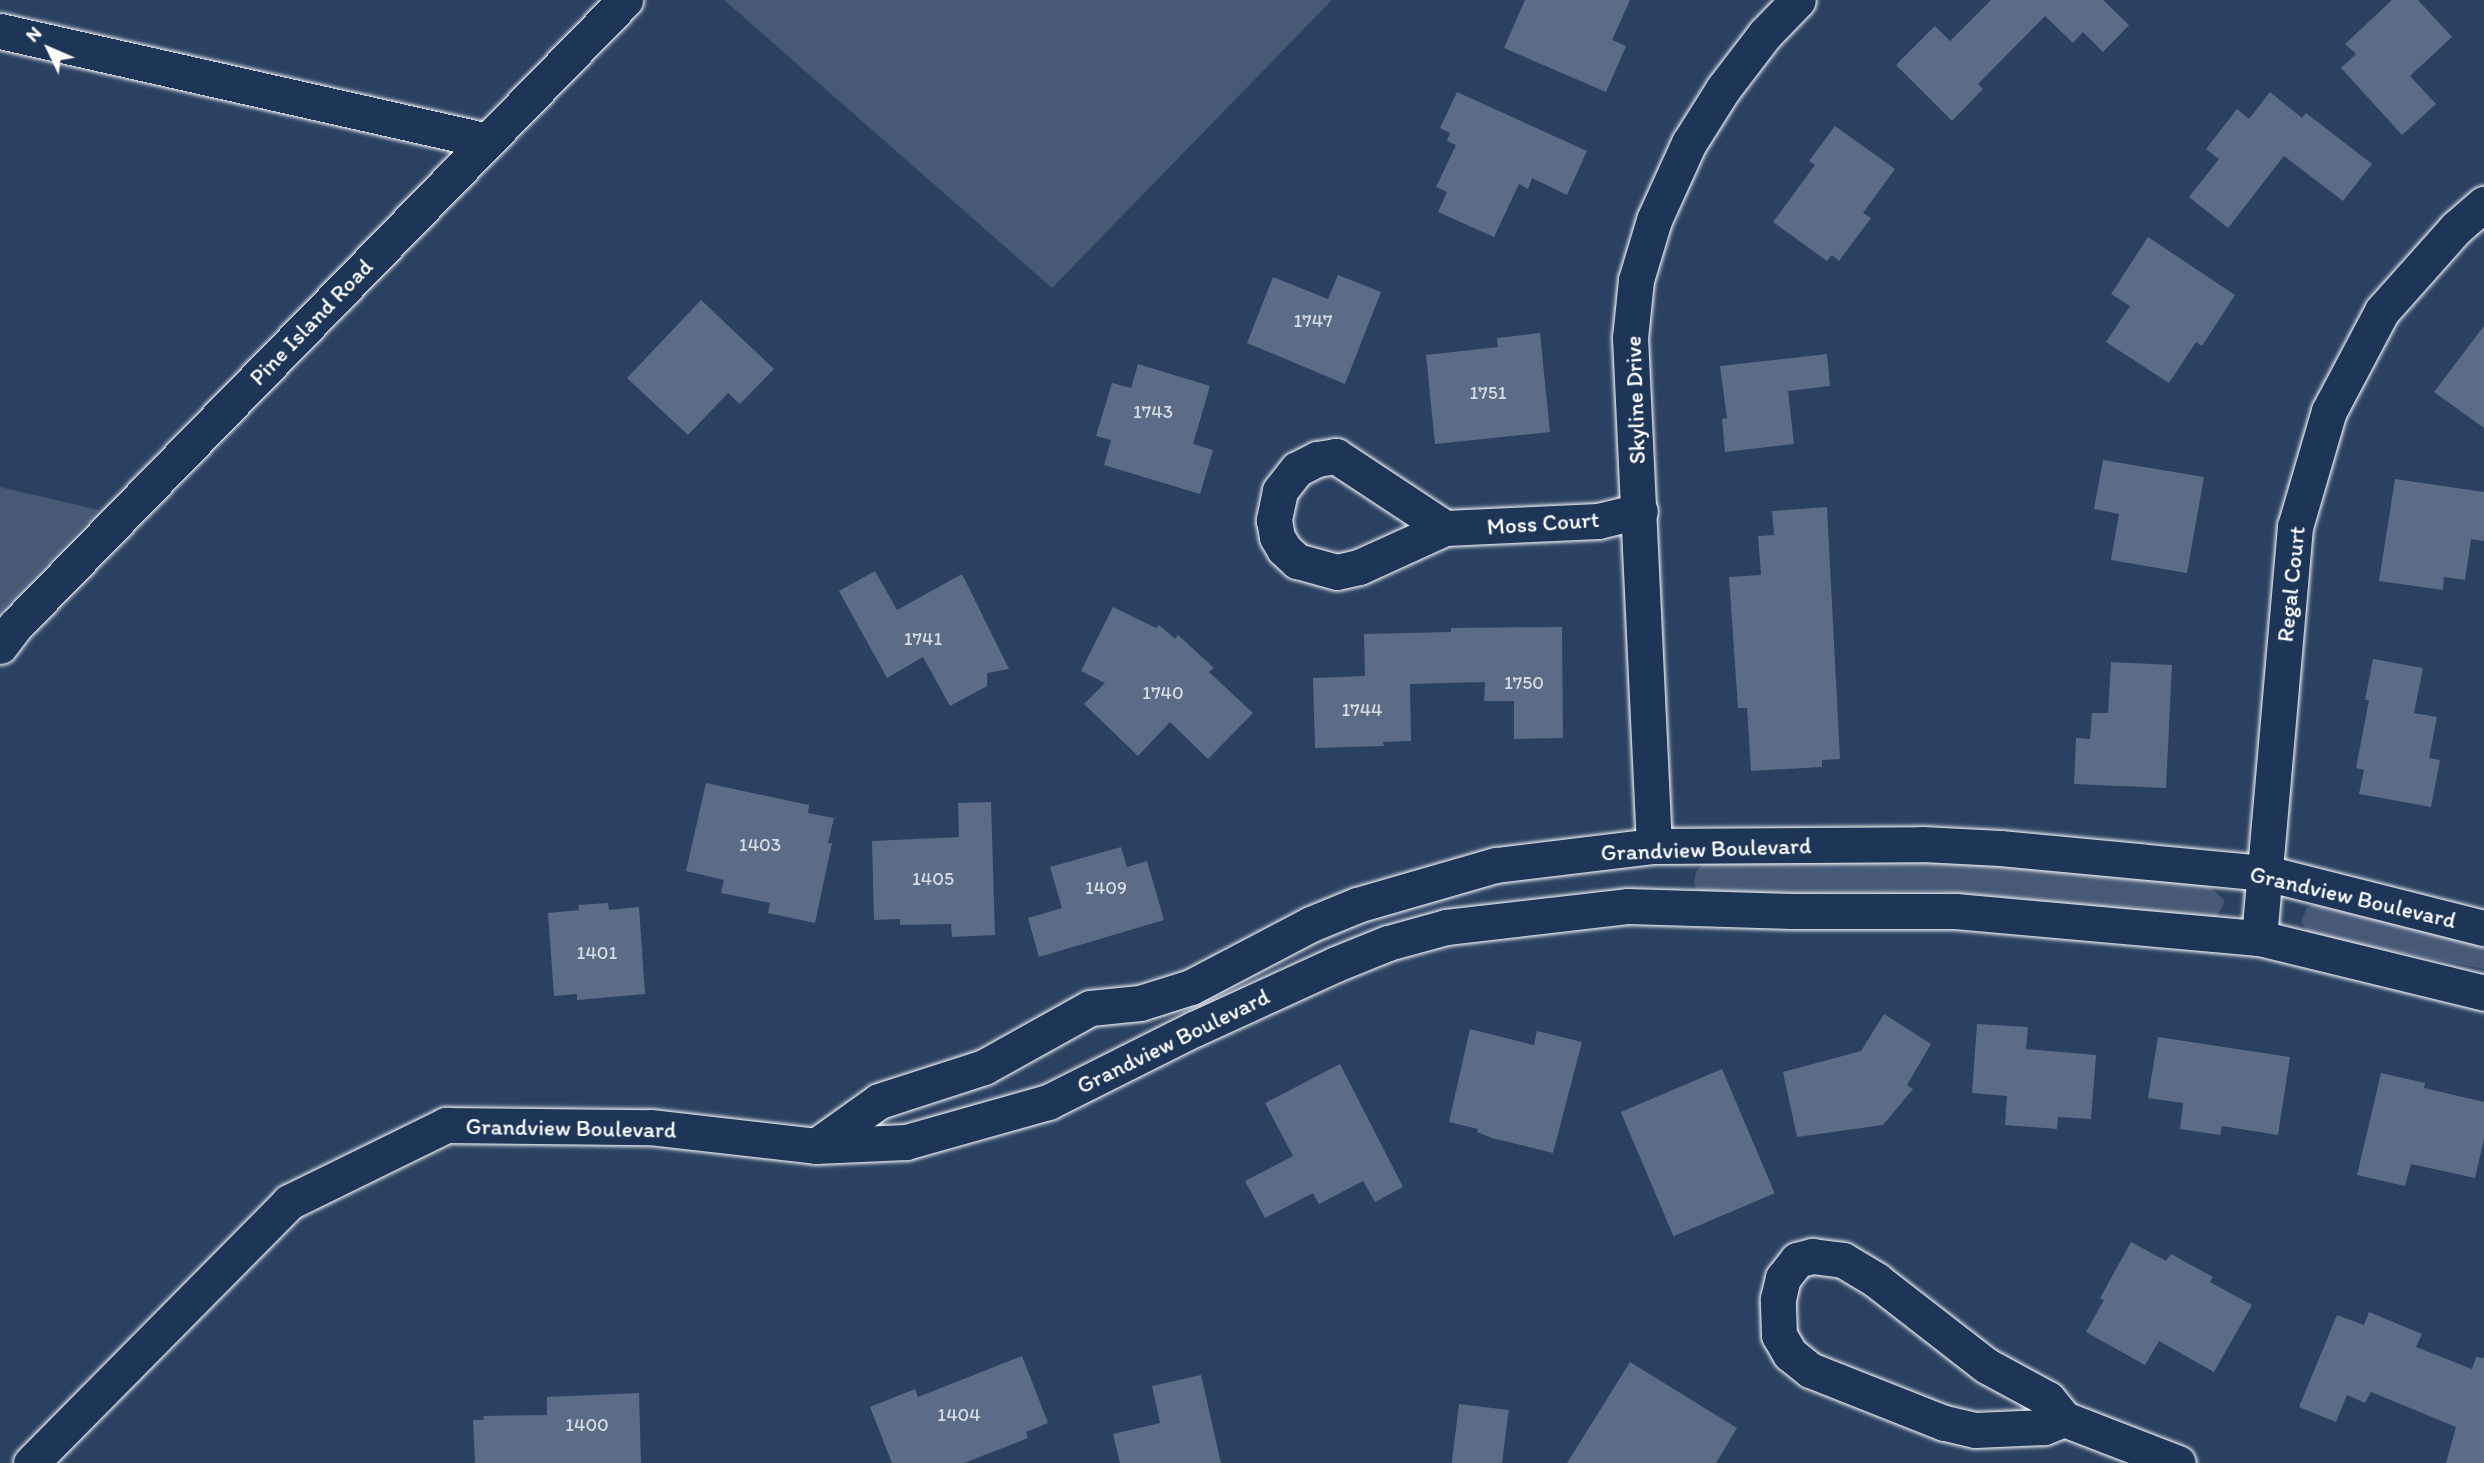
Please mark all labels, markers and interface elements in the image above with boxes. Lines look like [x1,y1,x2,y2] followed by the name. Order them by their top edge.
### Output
[14,14,84,84] north arrow
[21,21,46,47] text: N
[243,253,379,391] street label: Pine Island Road
[1293,310,1333,332] house number: 1747
[1619,335,1651,465] street label: Skyline Drive
[1469,382,1507,404] house number: 1751
[1133,401,1173,423] house number: 1743
[1486,505,1600,541] street label: Moss Court
[2271,525,2311,643] street label: Regal Court
[904,628,942,650] house number: 1741
[1504,672,1544,694] house number: 1750
[1142,682,1184,704] house number: 1740
[1341,699,1383,721] house number: 1744
[1600,832,1812,866] street label: Grandview Boulevard
[739,834,781,856] house number: 1403
[2247,860,2459,934] street label: Grandview Boulevard
[912,868,954,890] house number: 1405
[1085,877,1127,899] house number: 1409
[577,942,617,964] house number: 1401
[1072,982,1274,1100] street label: Grandview Boulevard
[465,1112,677,1144] street label: Grandview Boulevard
[937,1404,981,1426] house number: 1404
[565,1414,609,1436] house number: 1400

